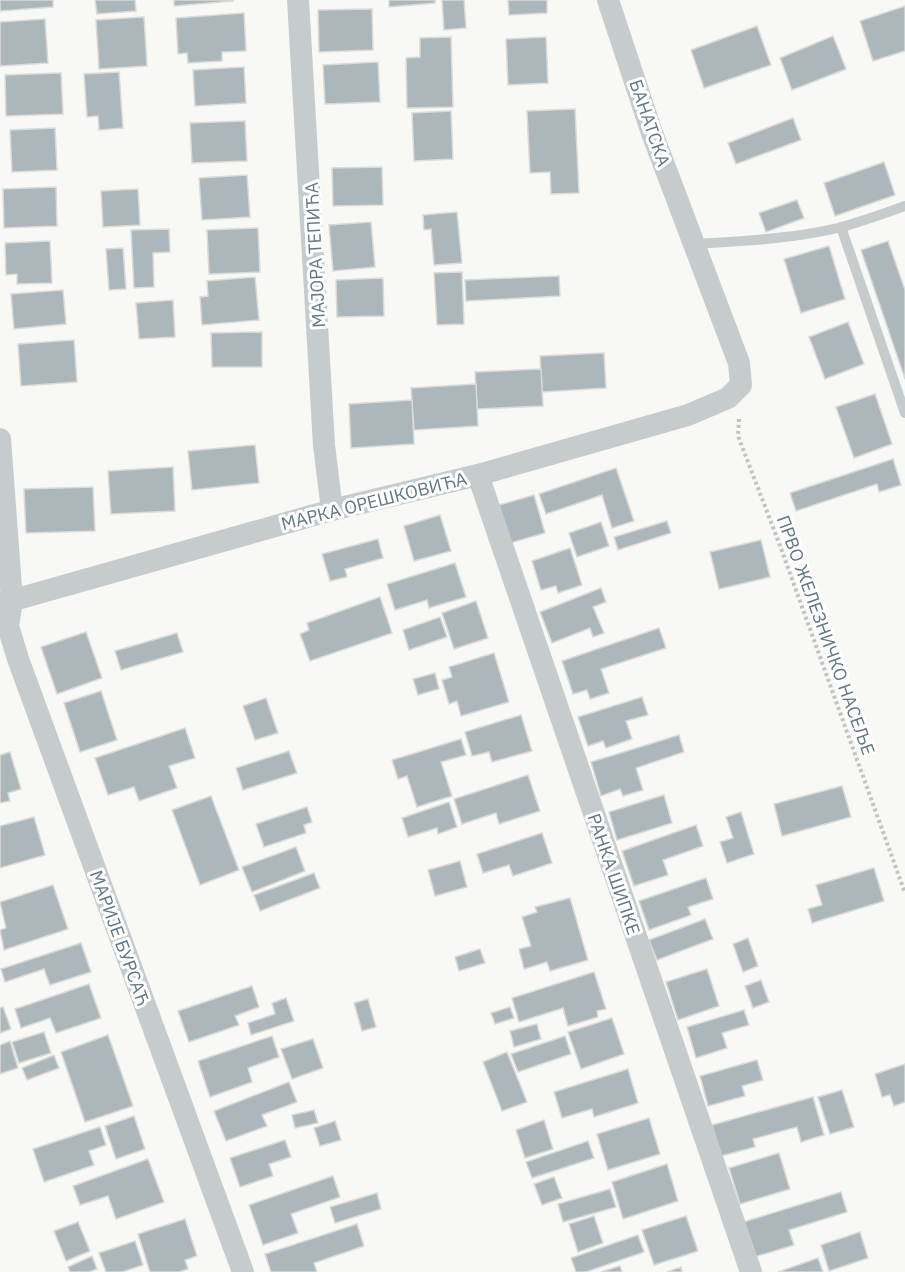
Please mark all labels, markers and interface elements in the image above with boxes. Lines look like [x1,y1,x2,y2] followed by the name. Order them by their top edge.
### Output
[624,76,676,170] street label: БАНАТСКА
[300,181,330,328] street label: МАЈОРА ТЕПИЋА
[279,467,470,535] street label: МАРКА ОРЕШКОВИЋА
[772,512,880,758] street label: ПРВО ЖЕЛЕЗНИЧКО НАСЕЉЕ
[582,810,646,938] street label: РАНКА ШИПКЕ
[85,867,155,1009] street label: МАРИЈЕ БУРСАЋ

